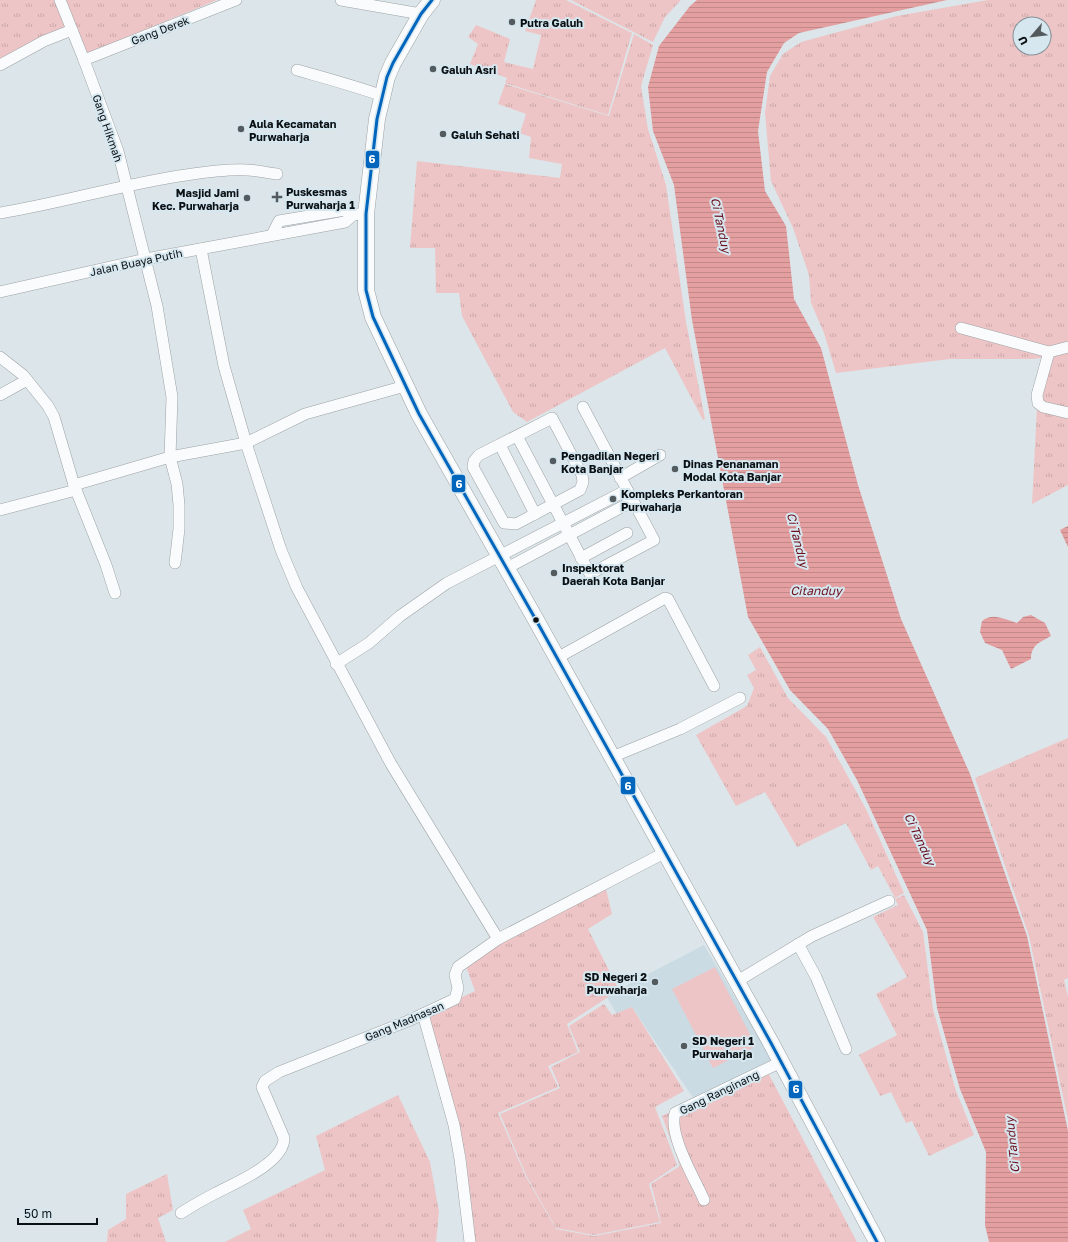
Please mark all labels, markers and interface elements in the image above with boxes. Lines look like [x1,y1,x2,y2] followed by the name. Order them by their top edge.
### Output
[129,13,191,47] street label: Gang Derek
[520,16,583,29] place label: Putra Galuh
[1012,16,1052,56] north arrow
[507,17,517,27] marker: Putra Galuh
[1015,34,1030,48] text: U
[441,63,496,76] place label: Galuh Asri
[428,64,438,74] marker: Galuh Asri
[90,93,126,163] street label: Gang Hikmah
[249,117,337,143] place label: Aula Kecamatan Purwaharja
[236,124,246,134] marker: Aula Kecamatan Purwaharja
[451,128,519,141] place label: Galuh Sehati
[438,129,448,139] marker: Galuh Sehati
[365,150,380,169] line badge: 6
[369,152,376,165] text: 6
[286,185,355,211] place label: Puskesmas Purwaharja 1
[152,186,239,212] place label: Masjid Jami Kec. Purwaharja
[271,191,283,203] marker: Puskesmas Purwaharja 1
[242,193,252,203] marker: Masjid Jami Kec. Purwaharja
[708,196,735,256] water label: Ci Tanduy
[88,246,184,278] street label: Jalan Buaya Putih
[561,449,659,475] place label: Pengadilan Negeri Kota Banjar
[548,456,558,466] marker: Pengadilan Negeri Kota Banjar
[683,457,782,483] place label: Dinas Penanaman Modal Kota Banjar
[670,464,680,474] marker: Dinas Penanaman Modal Kota Banjar
[451,474,466,493] line badge: 6
[456,477,463,490] text: 6
[621,487,743,513] place label: Kompleks Perkantoran Purwaharja
[608,494,618,504] marker: Kompleks Perkantoran Purwaharja
[784,511,813,571] water label: Ci Tanduy
[562,561,666,587] place label: Inspektorat Daerah Kota Banjar
[549,568,559,578] marker: Inspektorat Daerah Kota Banjar
[790,583,844,598] water label: Citanduy
[531,615,541,625] unlabelled marker
[620,776,636,795] line badge: 6
[625,779,632,792] text: 6
[901,810,940,870] water label: Ci Tanduy
[584,970,647,996] place label: SD Negeri 2 Purwaharja
[650,977,660,987] marker: SD Negeri 2 Purwaharja
[363,999,445,1043] street label: Gang Madnasan
[692,1034,754,1060] place label: SD Negeri 1 Purwaharja
[679,1041,689,1051] marker: SD Negeri 1 Purwaharja
[677,1067,761,1117] street label: Gang Ranginang
[788,1080,803,1099] line badge: 6
[793,1082,800,1095] text: 6
[1001,1114,1022,1174] water label: Ci Tanduy
[18,1200,97,1226] scale bar
[24,1206,52,1221] text: 50 m

